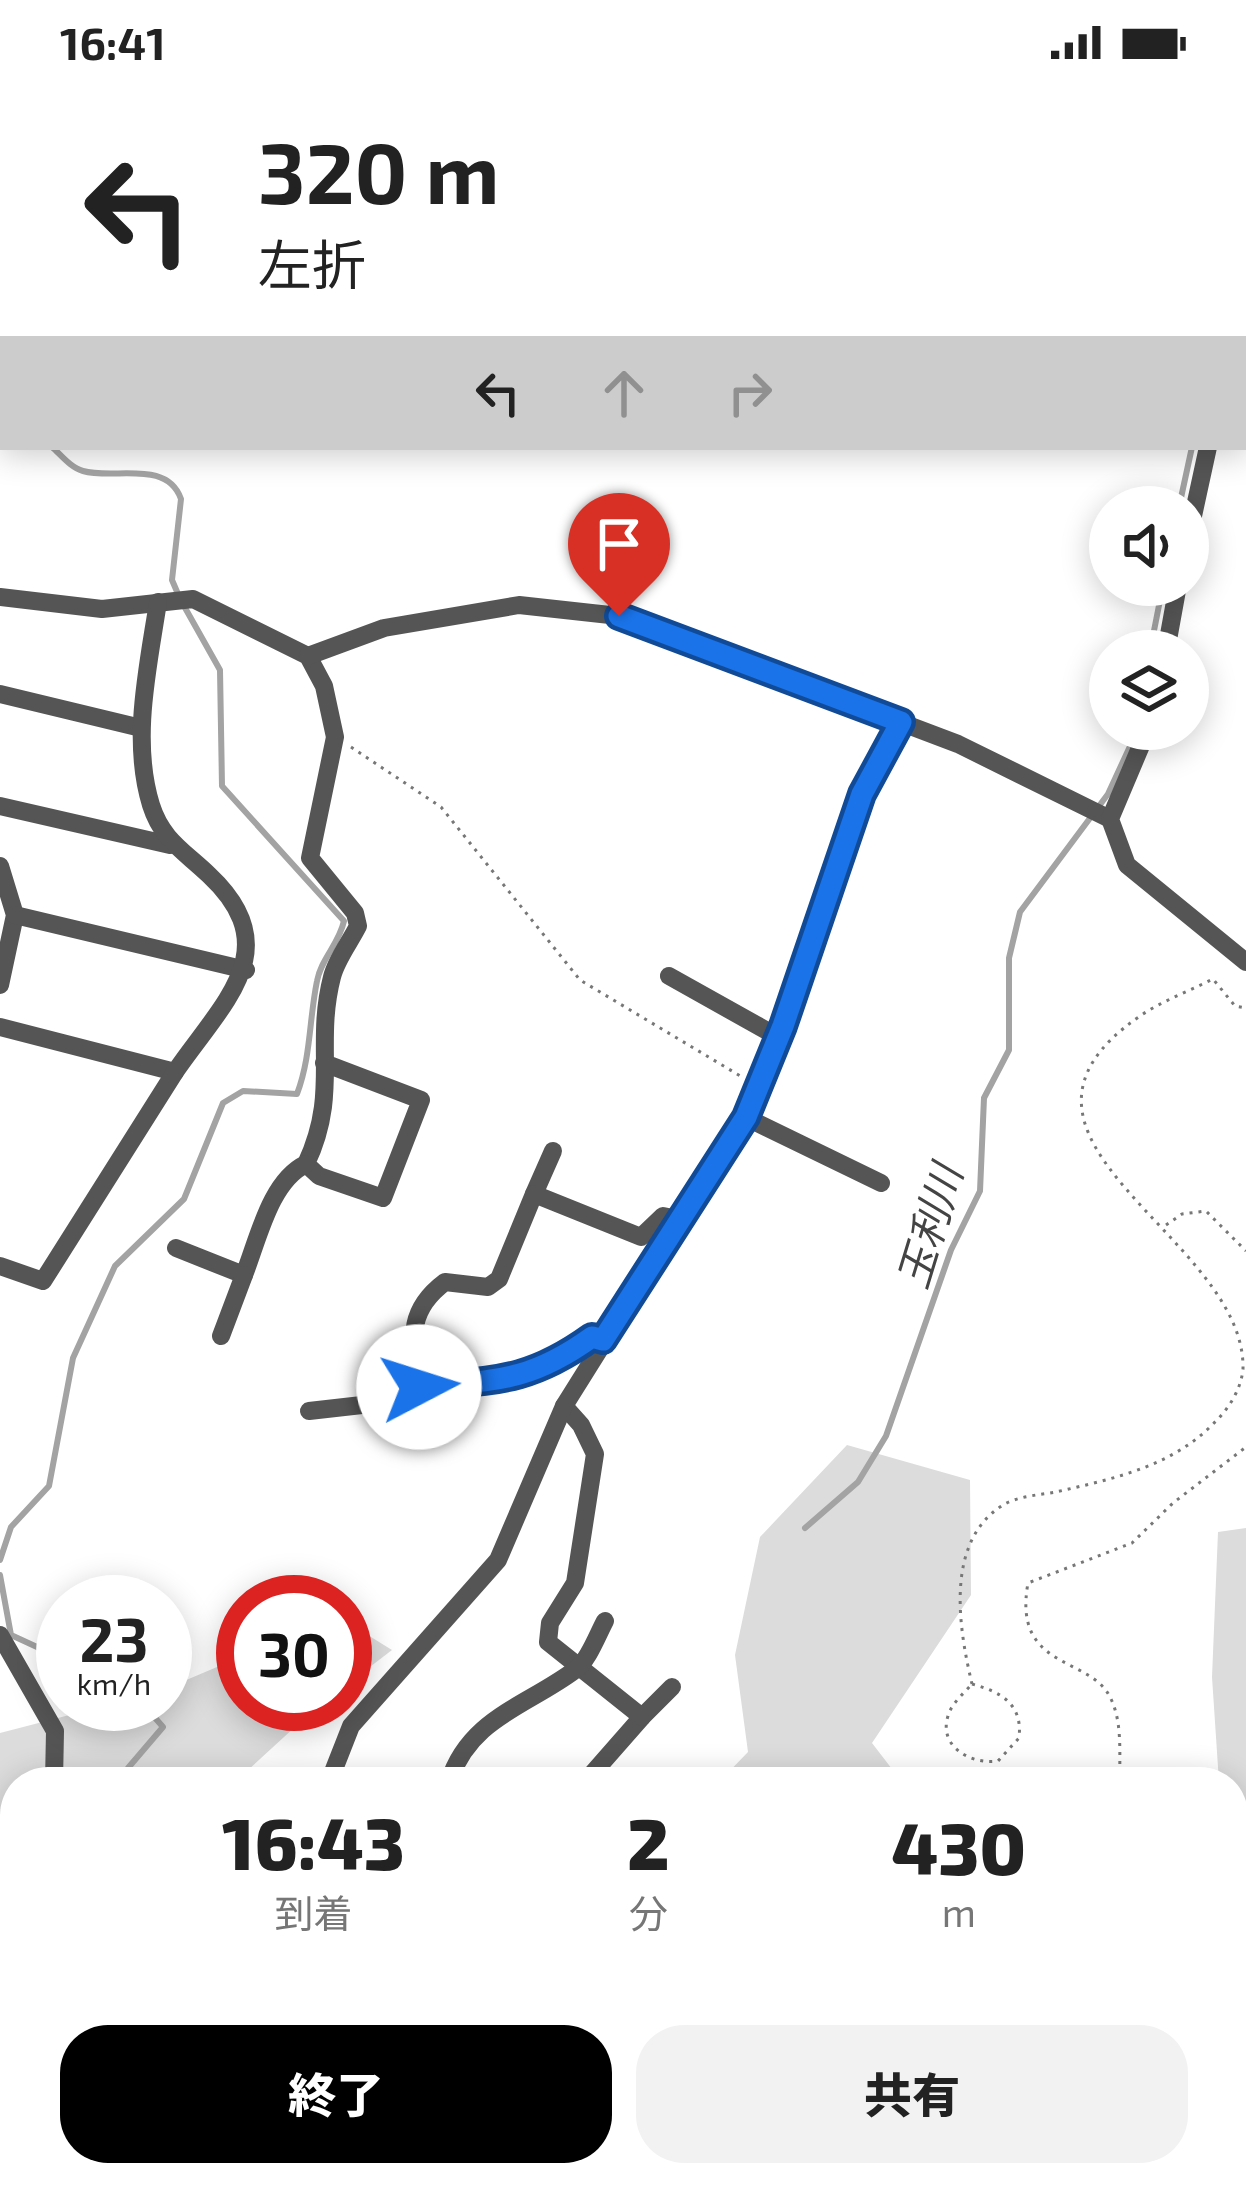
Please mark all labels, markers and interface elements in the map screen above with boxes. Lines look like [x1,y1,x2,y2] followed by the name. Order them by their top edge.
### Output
[60,15,166,69] text: 16:41
[258,120,500,221] text: 320 m
[60,132,216,288] icon: left
[258,231,366,296] text: 左折
[465,360,531,426] icon: left
[591,360,657,426] icon: ahead
[717,360,783,426] icon: right
[1089,486,1209,750] map controls
[1089,486,1209,606] button: sound
[568,493,670,616] pin
[586,511,652,577] icon: arrive
[1089,630,1209,750] button: layers
[886,1155,971,1294] water label: 玉利川
[356,1324,482,1450] position arrow
[216,1575,372,1731] speed limit sign: 30
[80,1602,148,1674] text: 23
[77,1665,151,1701] text: km/h
[222,1798,405,1884] text: 16:43
[627,1798,669,1884] text: 2
[891,1803,1026,1889] text: 430
[942,1888,976,1935] text: m
[274,1889,352,1936] text: 到着
[629,1889,668,1936] text: 分
[60,2025,612,2163] button: 終了
[636,2025,1188,2163] button: 共有

